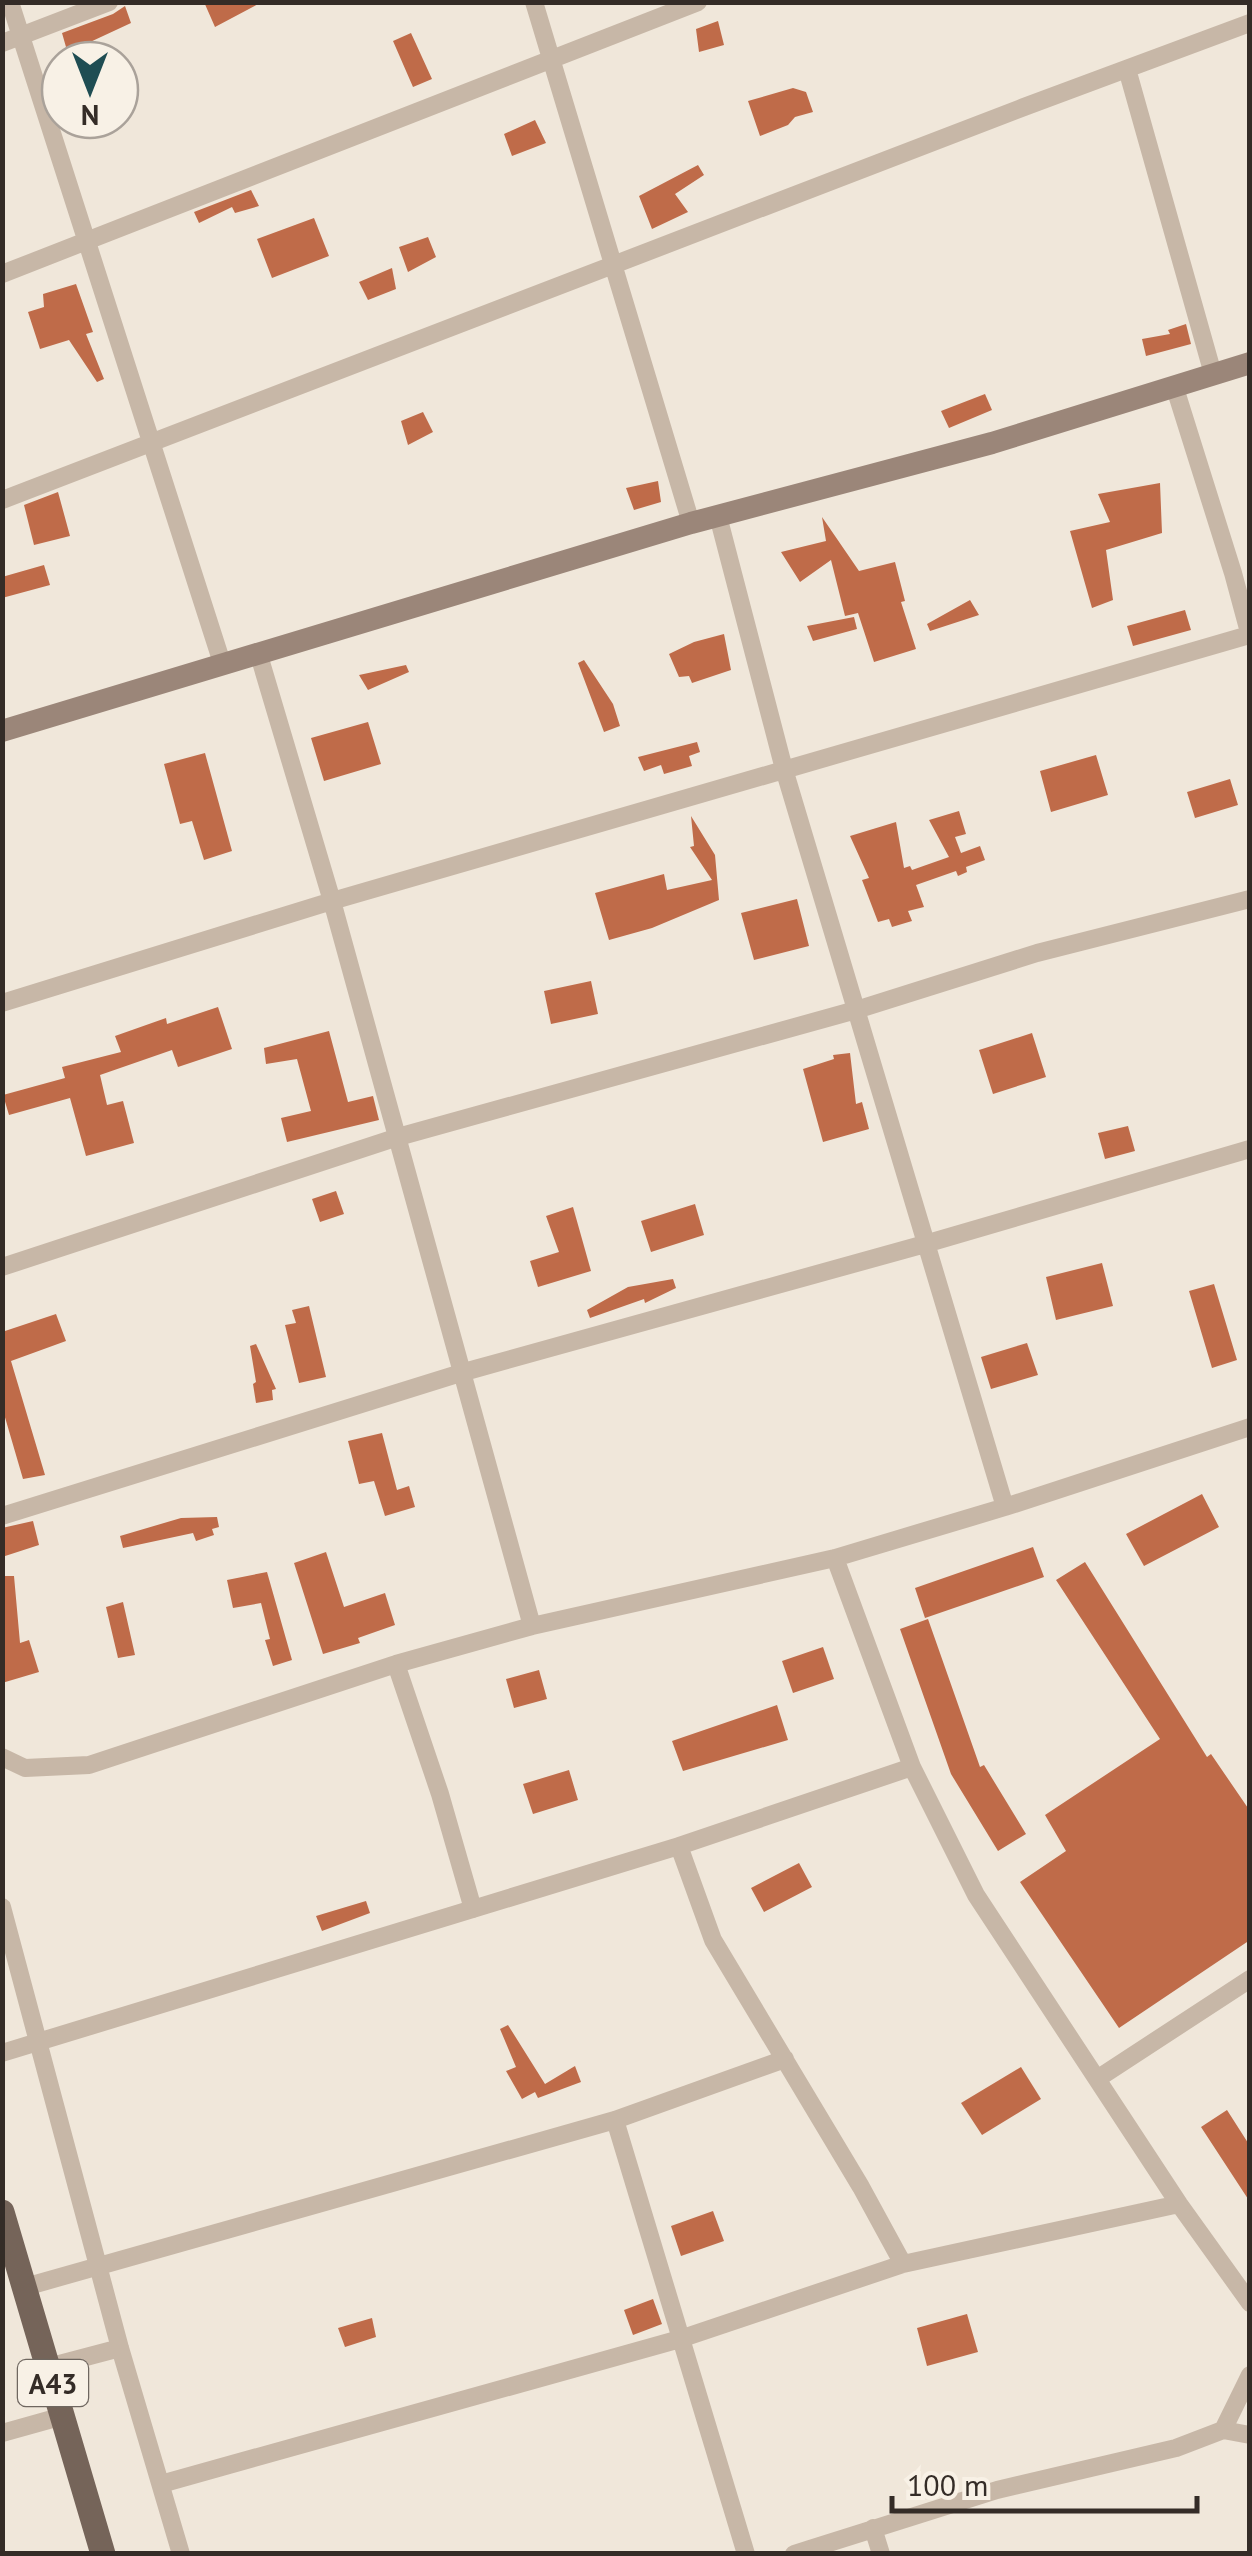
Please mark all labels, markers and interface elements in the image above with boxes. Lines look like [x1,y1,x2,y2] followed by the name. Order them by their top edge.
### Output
[40,40,140,140] north arrow
[81,97,99,134] text: N
[18,2360,88,2406] road number: A43
[892,2451,1197,2513] scale bar
[907,2465,988,2504] text: 100 m

